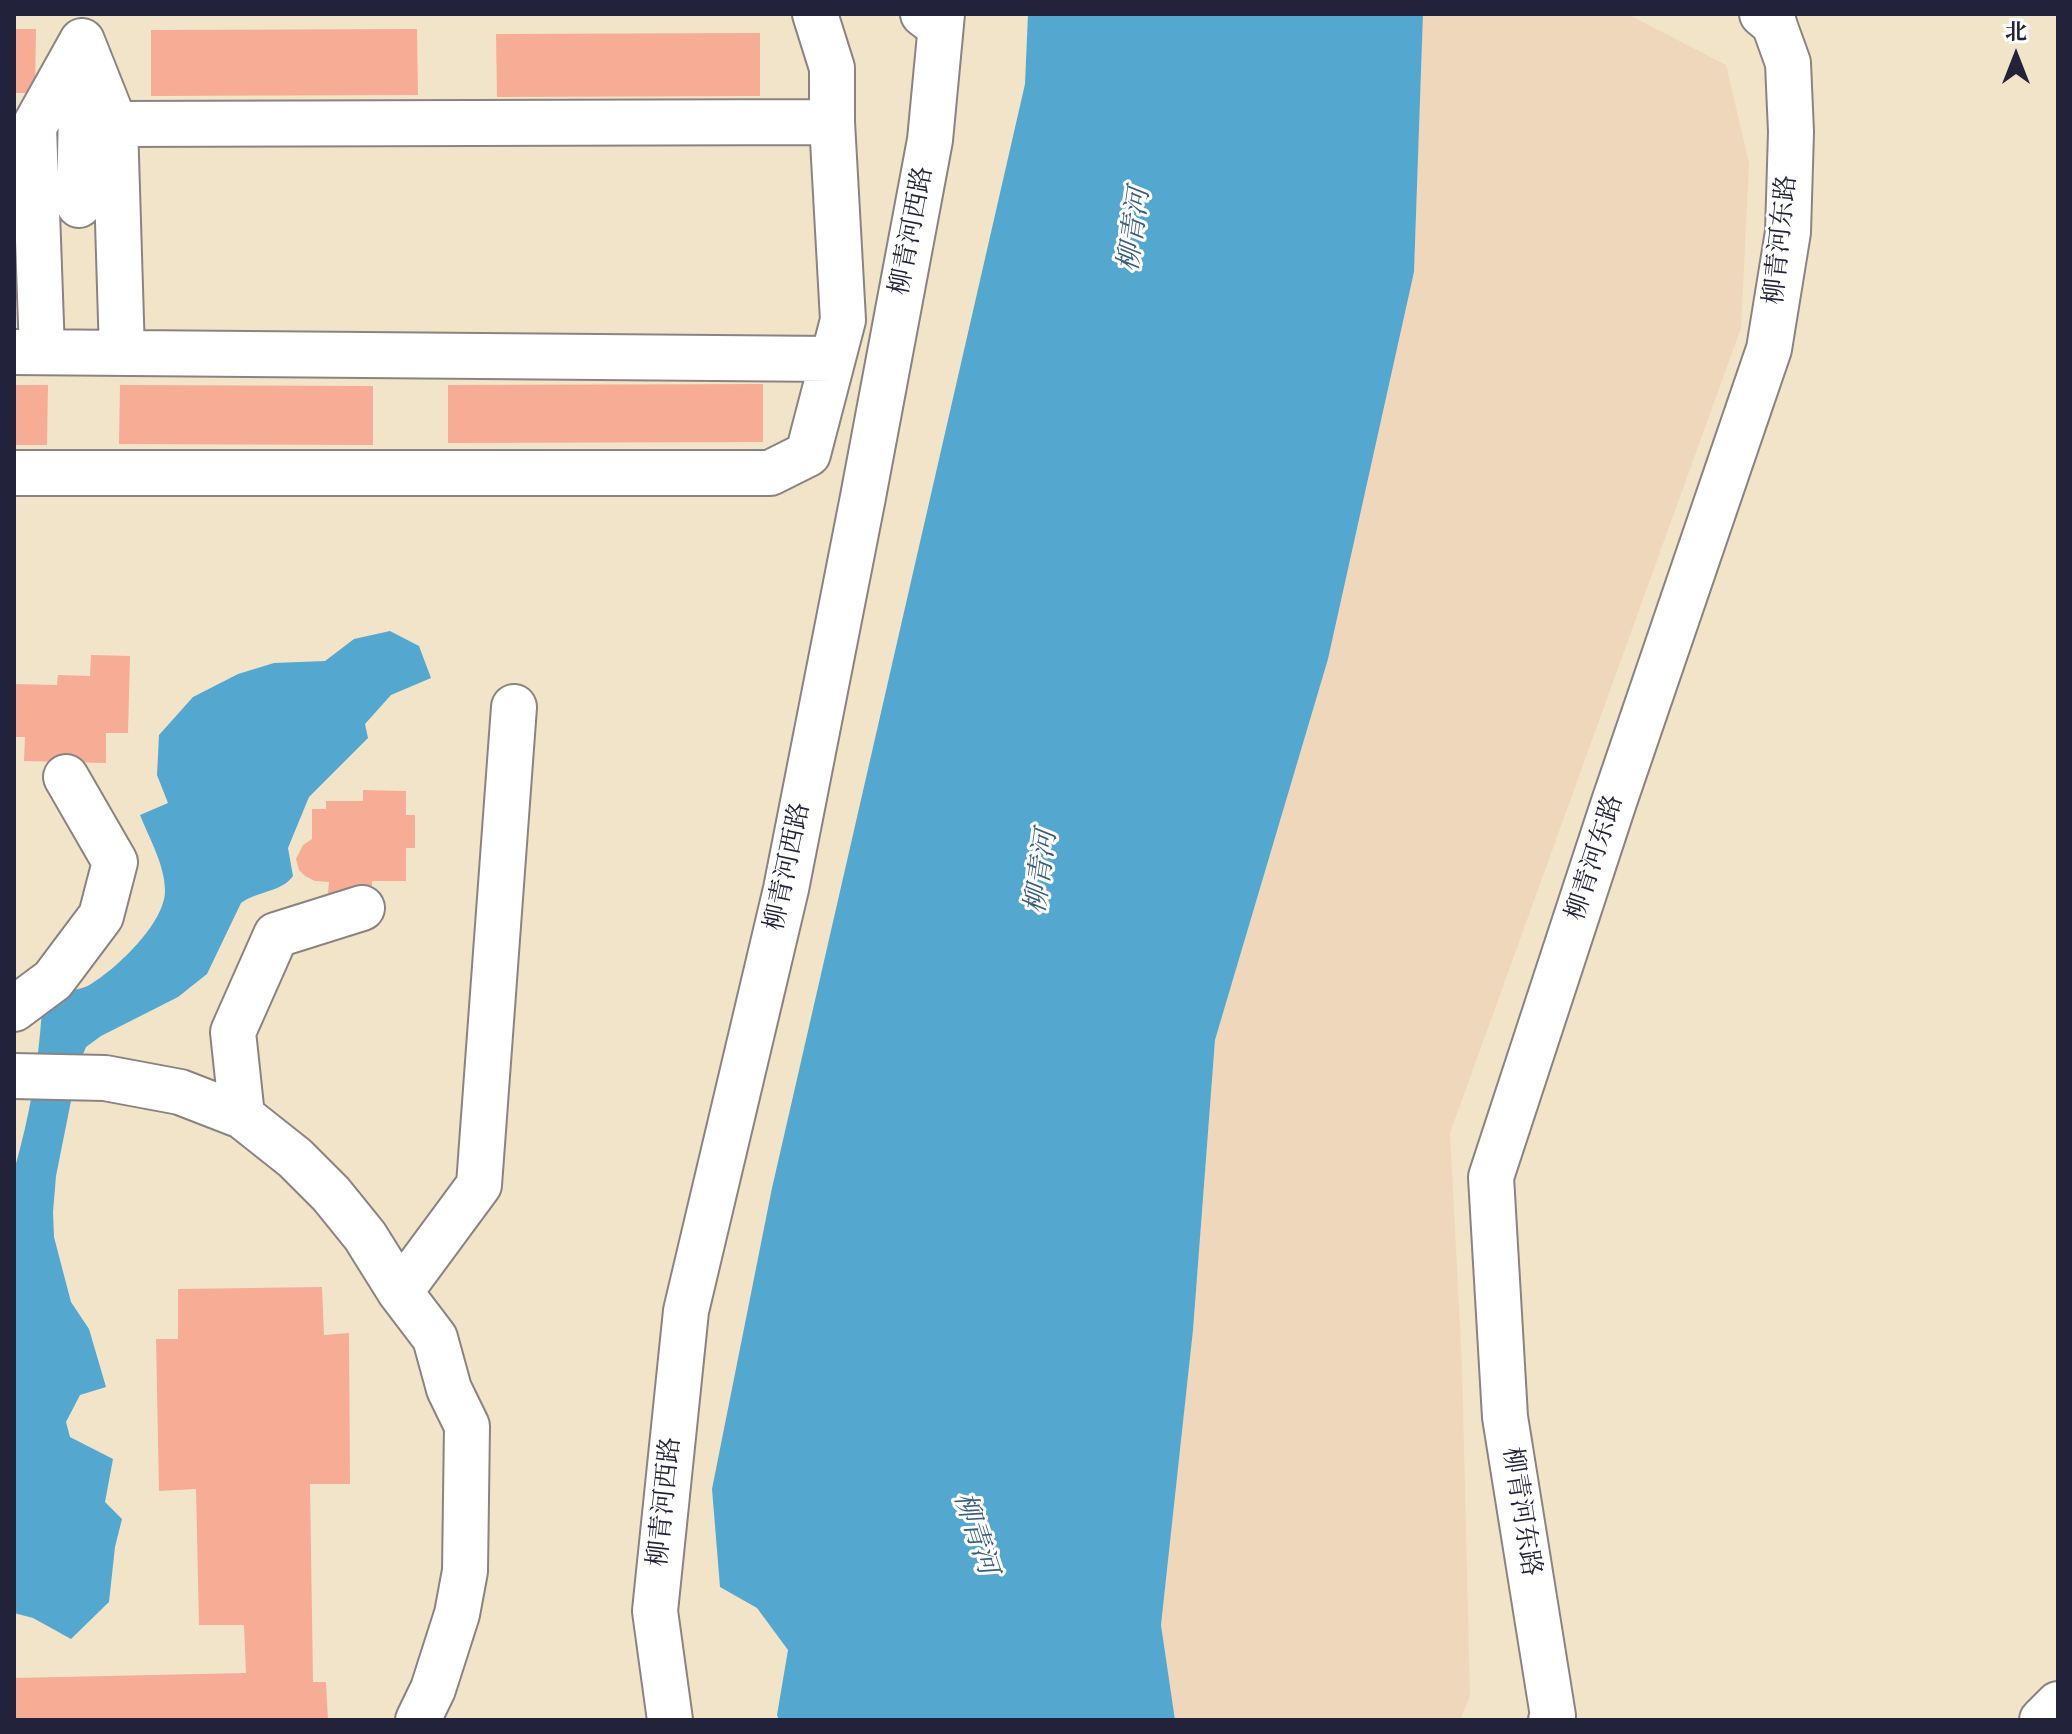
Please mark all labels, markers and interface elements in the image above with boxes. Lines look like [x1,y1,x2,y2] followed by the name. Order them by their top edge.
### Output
[1976,16,2056,96] north arrow
[2005,17,2027,47] text: 北
[885,164,941,298] street label: 柳青河西路
[1760,174,1804,306] street label: 柳青河东路
[1114,186,1158,274] water label: 柳青河
[1561,791,1631,925] street label: 柳青河东路
[760,800,818,934] street label: 柳青河西路
[1021,828,1065,916] water label: 柳青河
[644,1436,688,1568] street label: 柳青河西路
[1494,1445,1546,1579] street label: 柳青河东路
[945,1489,1003,1579] water label: 柳青河

